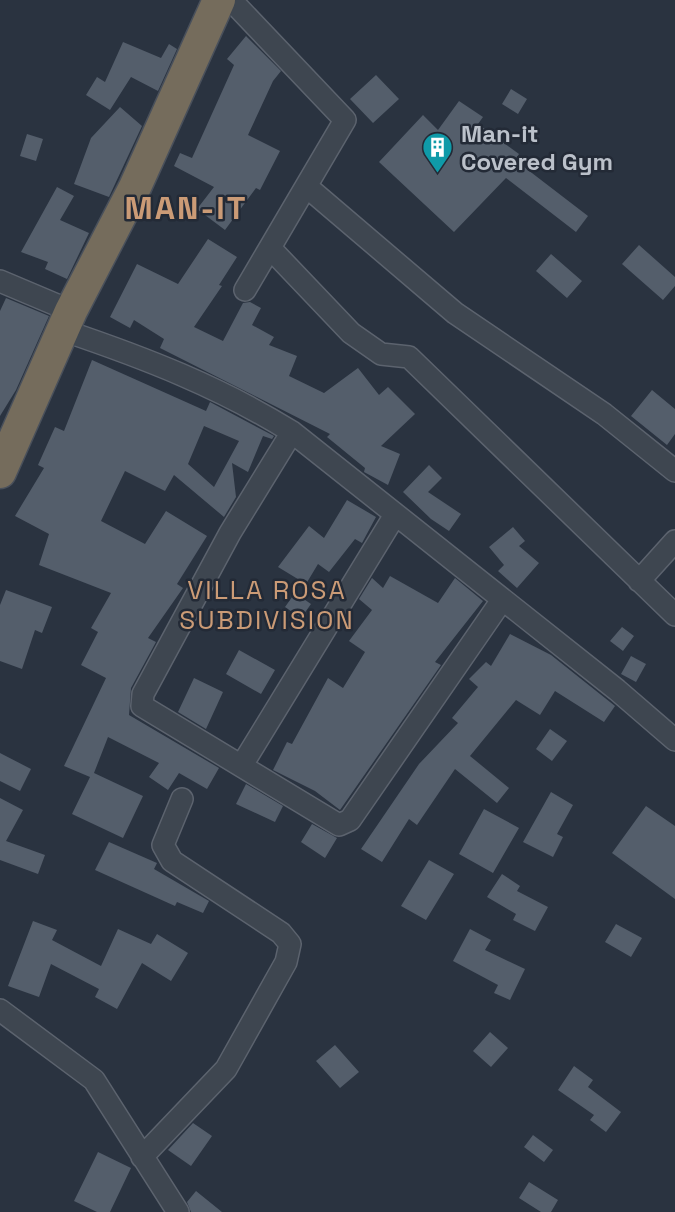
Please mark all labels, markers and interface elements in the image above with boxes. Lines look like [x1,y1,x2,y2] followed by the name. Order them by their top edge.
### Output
[461,118,613,177] place label: Man-it Covered Gym
[421,130,455,174] building icon: Man-it Covered Gym
[124,188,248,228] district label: MAN-IT
[179,573,355,637] district label: VILLA ROSA SUBDIVISION

